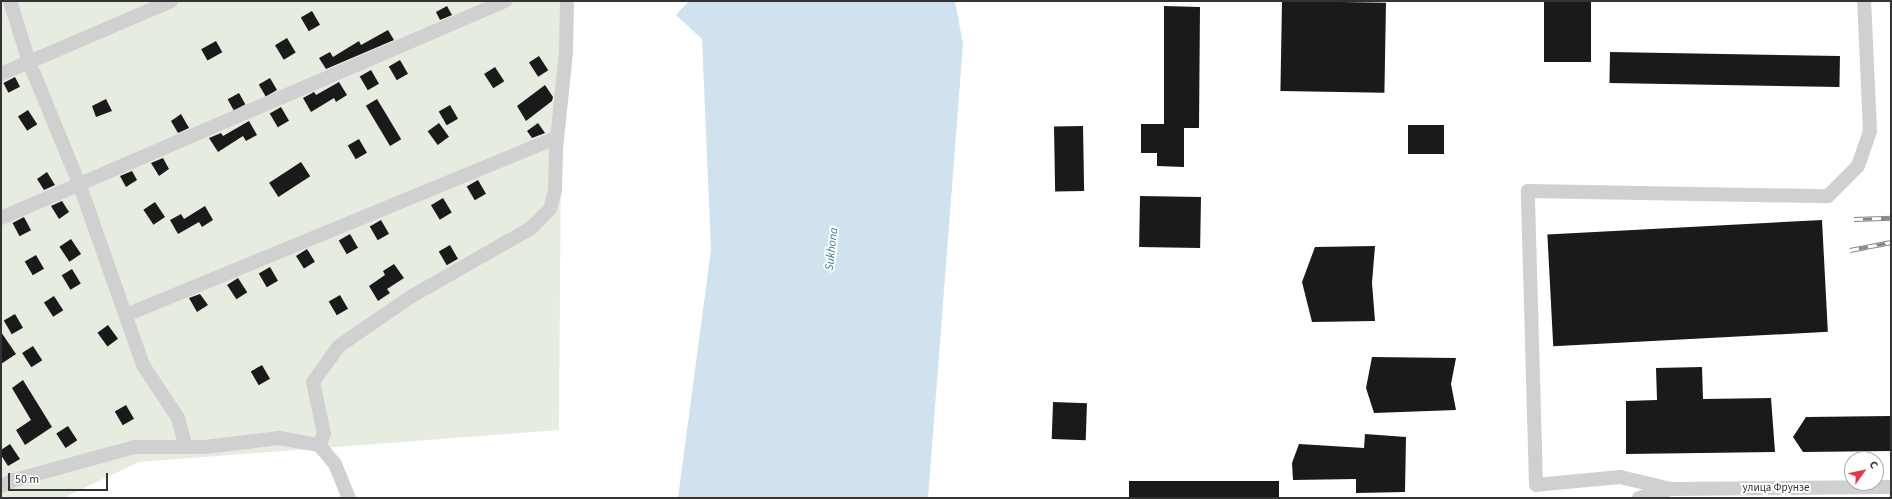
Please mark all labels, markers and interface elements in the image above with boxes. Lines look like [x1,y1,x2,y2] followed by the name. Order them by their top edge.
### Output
[823,227,841,271] water label: Sukhona
[1844,451,1884,491] north arrow
[1866,458,1882,472] text: С
[10,465,110,491] scale bar
[15,471,39,488] text: 50 m
[1743,481,1809,495] street label: улица Фрунзе

